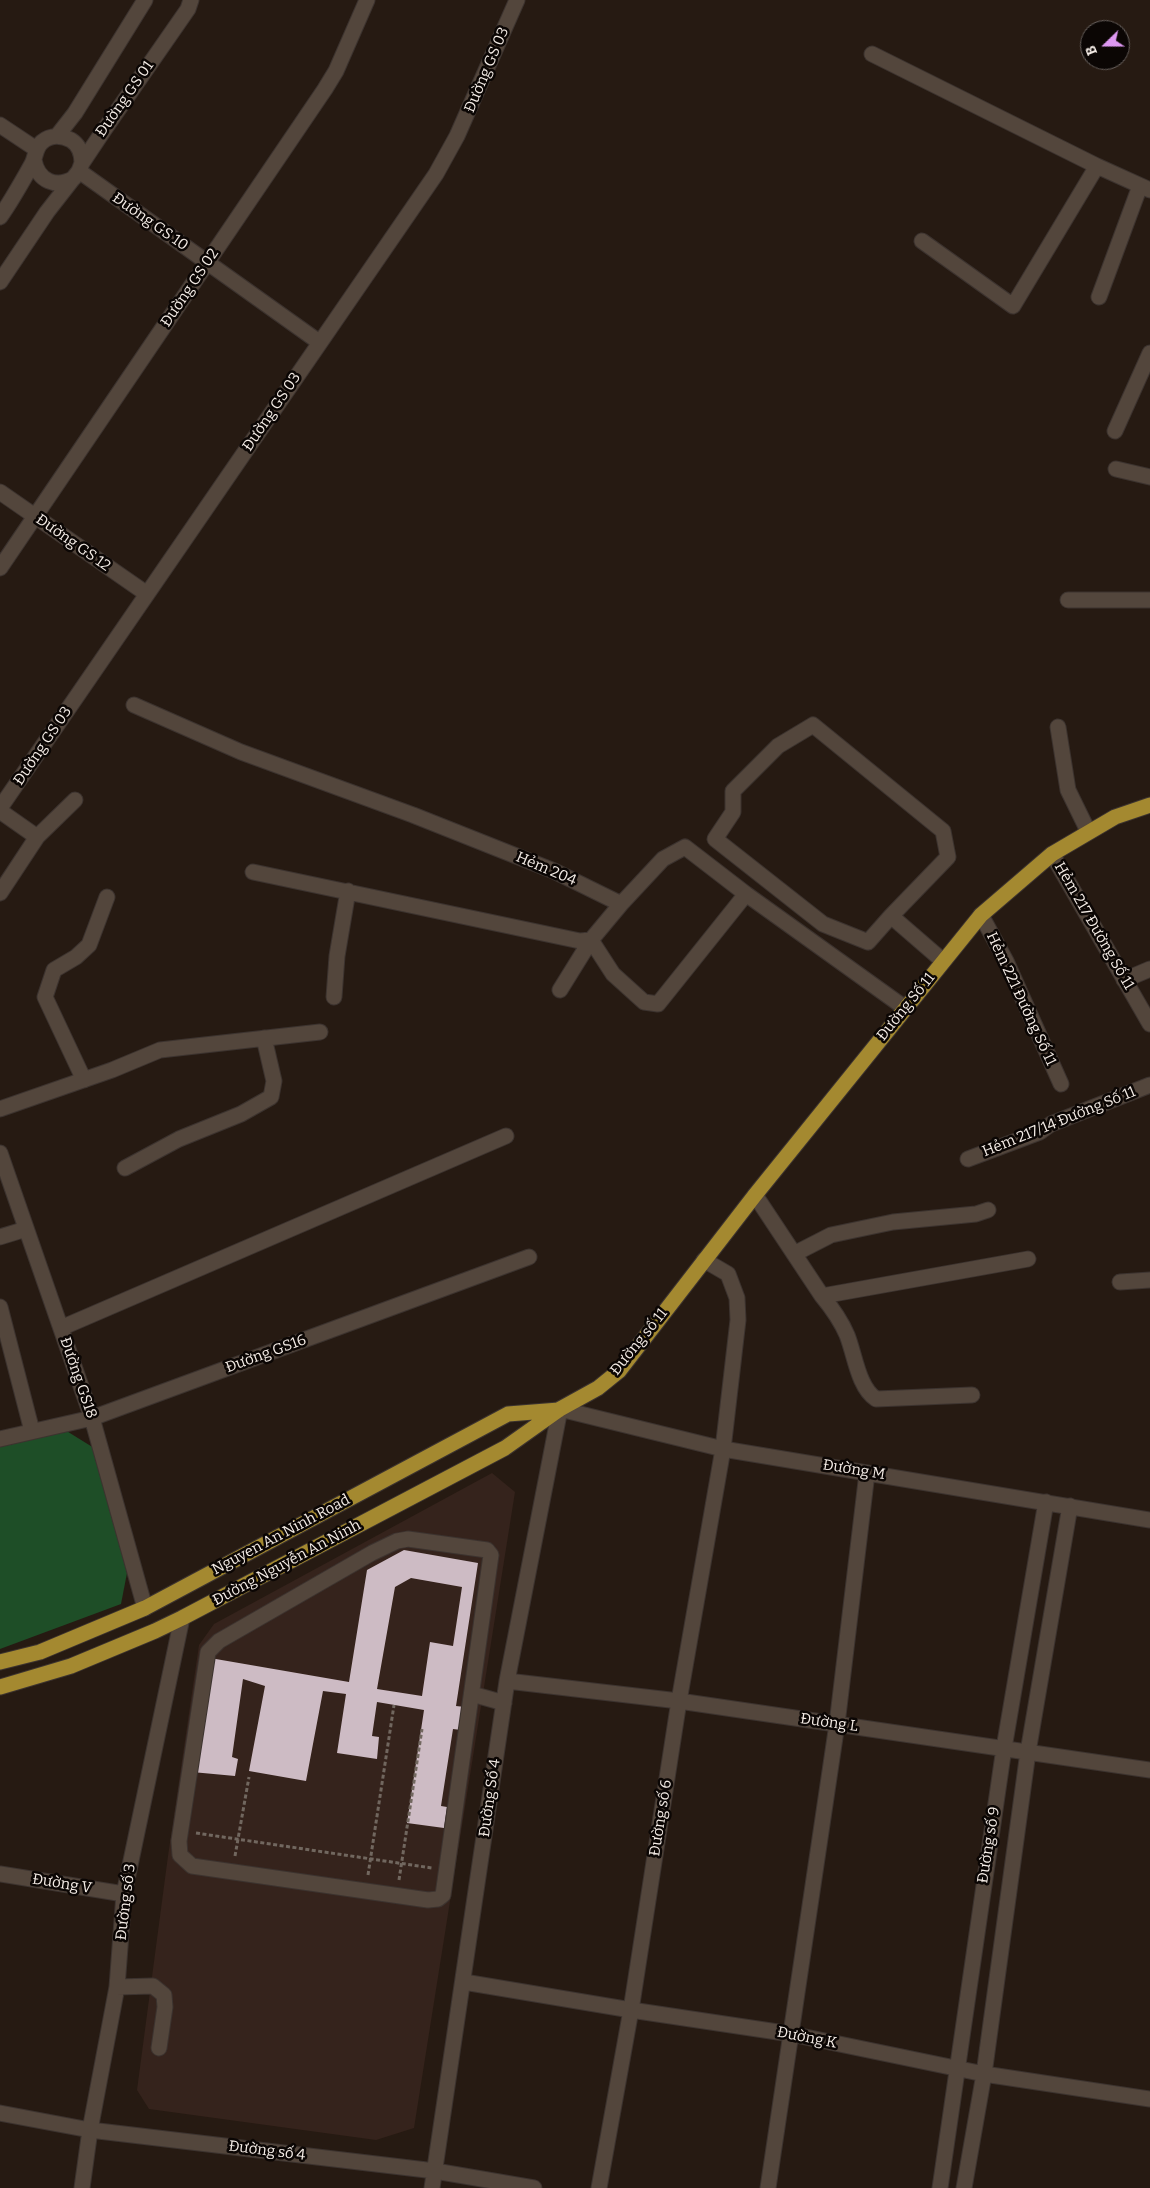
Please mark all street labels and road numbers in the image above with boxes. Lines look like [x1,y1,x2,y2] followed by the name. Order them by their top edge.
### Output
[461,25,513,115] street label: Đường GS 03
[92,58,158,140] street label: Đường GS 01
[109,189,191,255] street label: Đường GS 10
[157,245,223,331] street label: Đường GS 02
[239,369,305,455] street label: Đường GS 03
[32,511,114,575] street label: Đường GS 12
[10,703,76,789] street label: Đường GS 03
[513,848,579,890] street label: Hẻm 204
[1050,859,1138,993] street label: Hẻm 217 Đường Số 11
[982,930,1060,1068] street label: Hẻm 221 Đường Số 11
[873,969,939,1045] street label: Đường Số 11
[980,1083,1138,1161] street label: Hẻm 217/14 Đường Số 11
[607,1305,671,1379] street label: Đường số 11
[223,1331,309,1377] street label: Đường GS16
[56,1335,100,1421] street label: Đường GS18
[821,1456,887,1484] street label: Đường M
[209,1491,353,1579] street label: Nguyen An Ninh Road
[210,1516,364,1610] street label: Đường Nguyễn An Ninh
[799,1710,859,1736] street label: Đường L
[476,1758,504,1838] street label: Đường Số 4
[646,1778,676,1858] street label: Đường số 6
[974,1805,1004,1885] street label: Đường số 9
[112,1863,140,1941] street label: Đường số 3
[31,1870,93,1898] street label: Đường V
[776,2023,838,2053] street label: Đường K
[228,2137,306,2165] street label: Đường số 4

